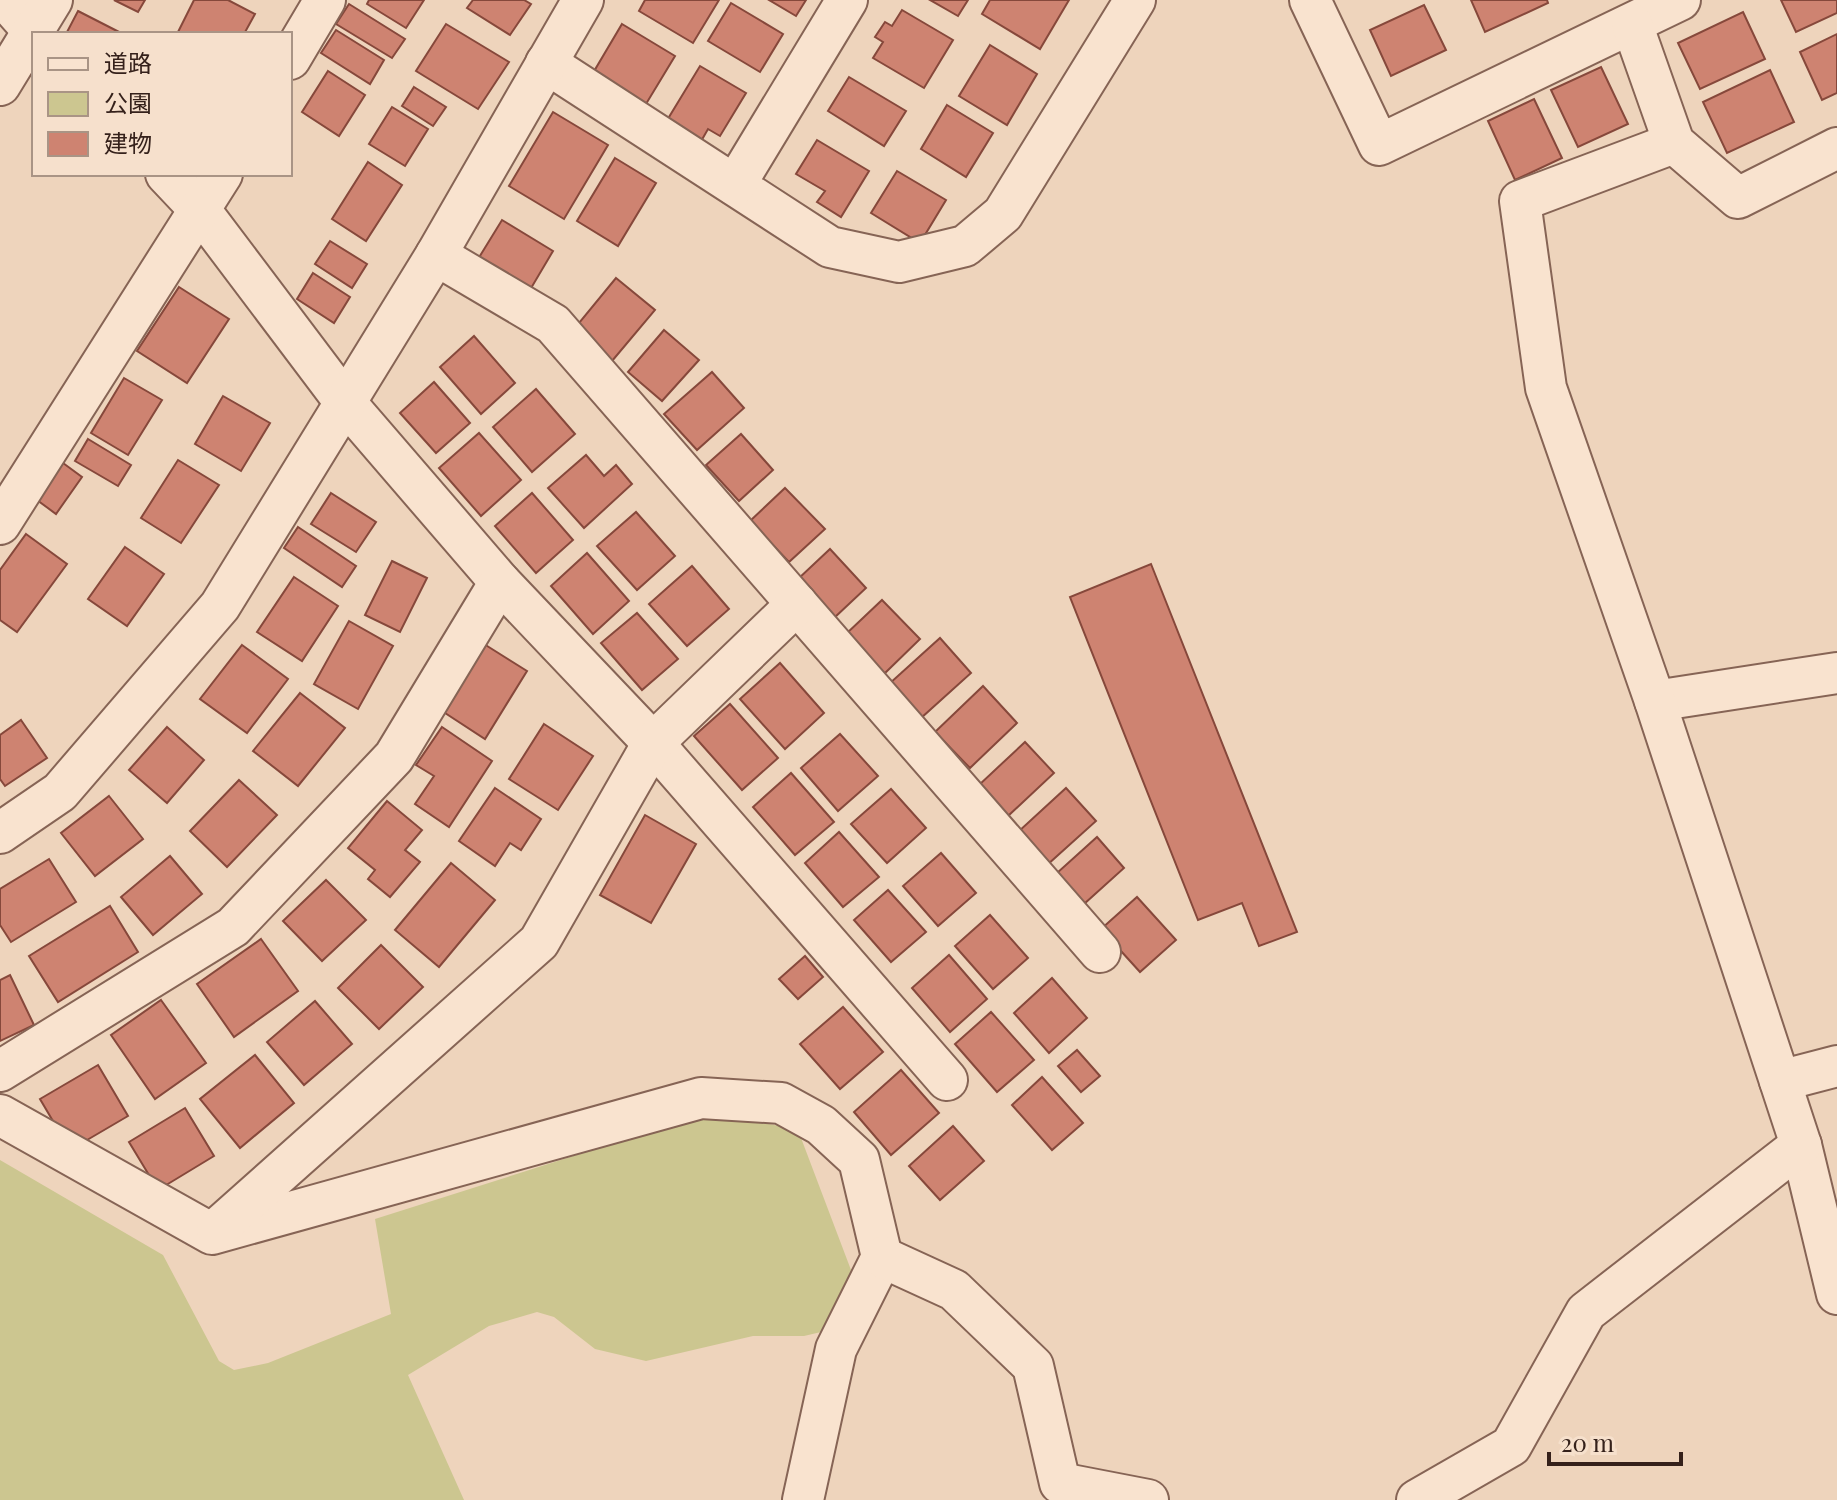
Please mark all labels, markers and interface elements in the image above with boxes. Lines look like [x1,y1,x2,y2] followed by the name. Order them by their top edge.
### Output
[32,32,292,176] legend
[104,46,152,78] text: 道路
[104,86,152,118] text: 公園
[104,126,152,158] text: 建物
[1549,1416,1681,1466] scale bar
[1561,1426,1614,1458] text: 20 m

